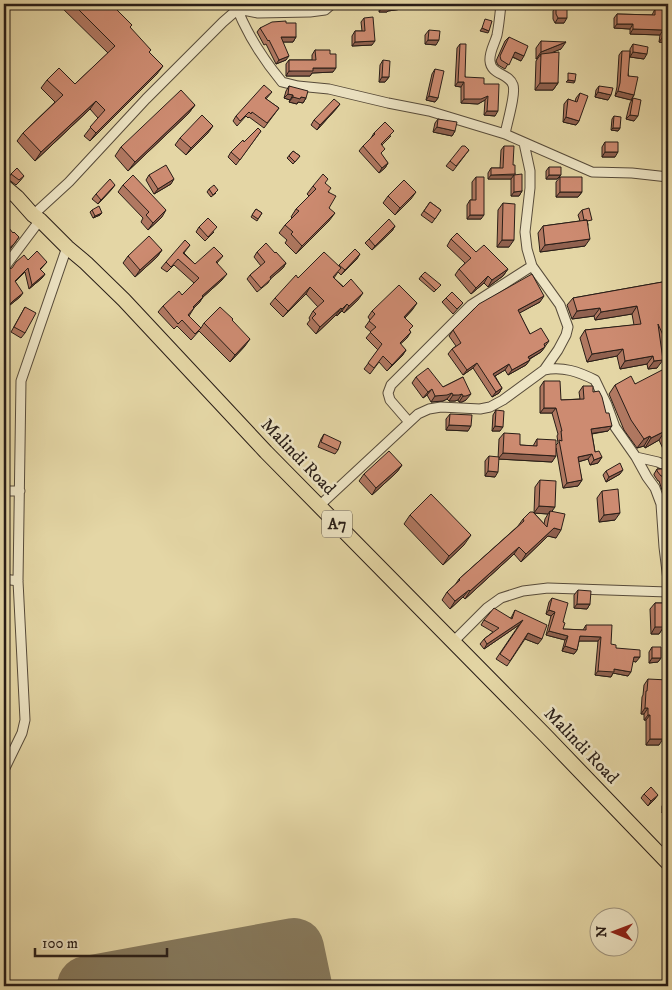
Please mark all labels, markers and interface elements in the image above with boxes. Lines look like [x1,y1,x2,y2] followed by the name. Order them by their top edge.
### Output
[256,414,340,500] street label: Malindi Road
[322,510,352,538] road number: A7
[539,703,623,789] street label: Malindi Road
[590,908,640,958] north arrow
[35,925,168,957] scale bar
[593,925,611,938] text: N
[42,934,78,953] text: 100 m

